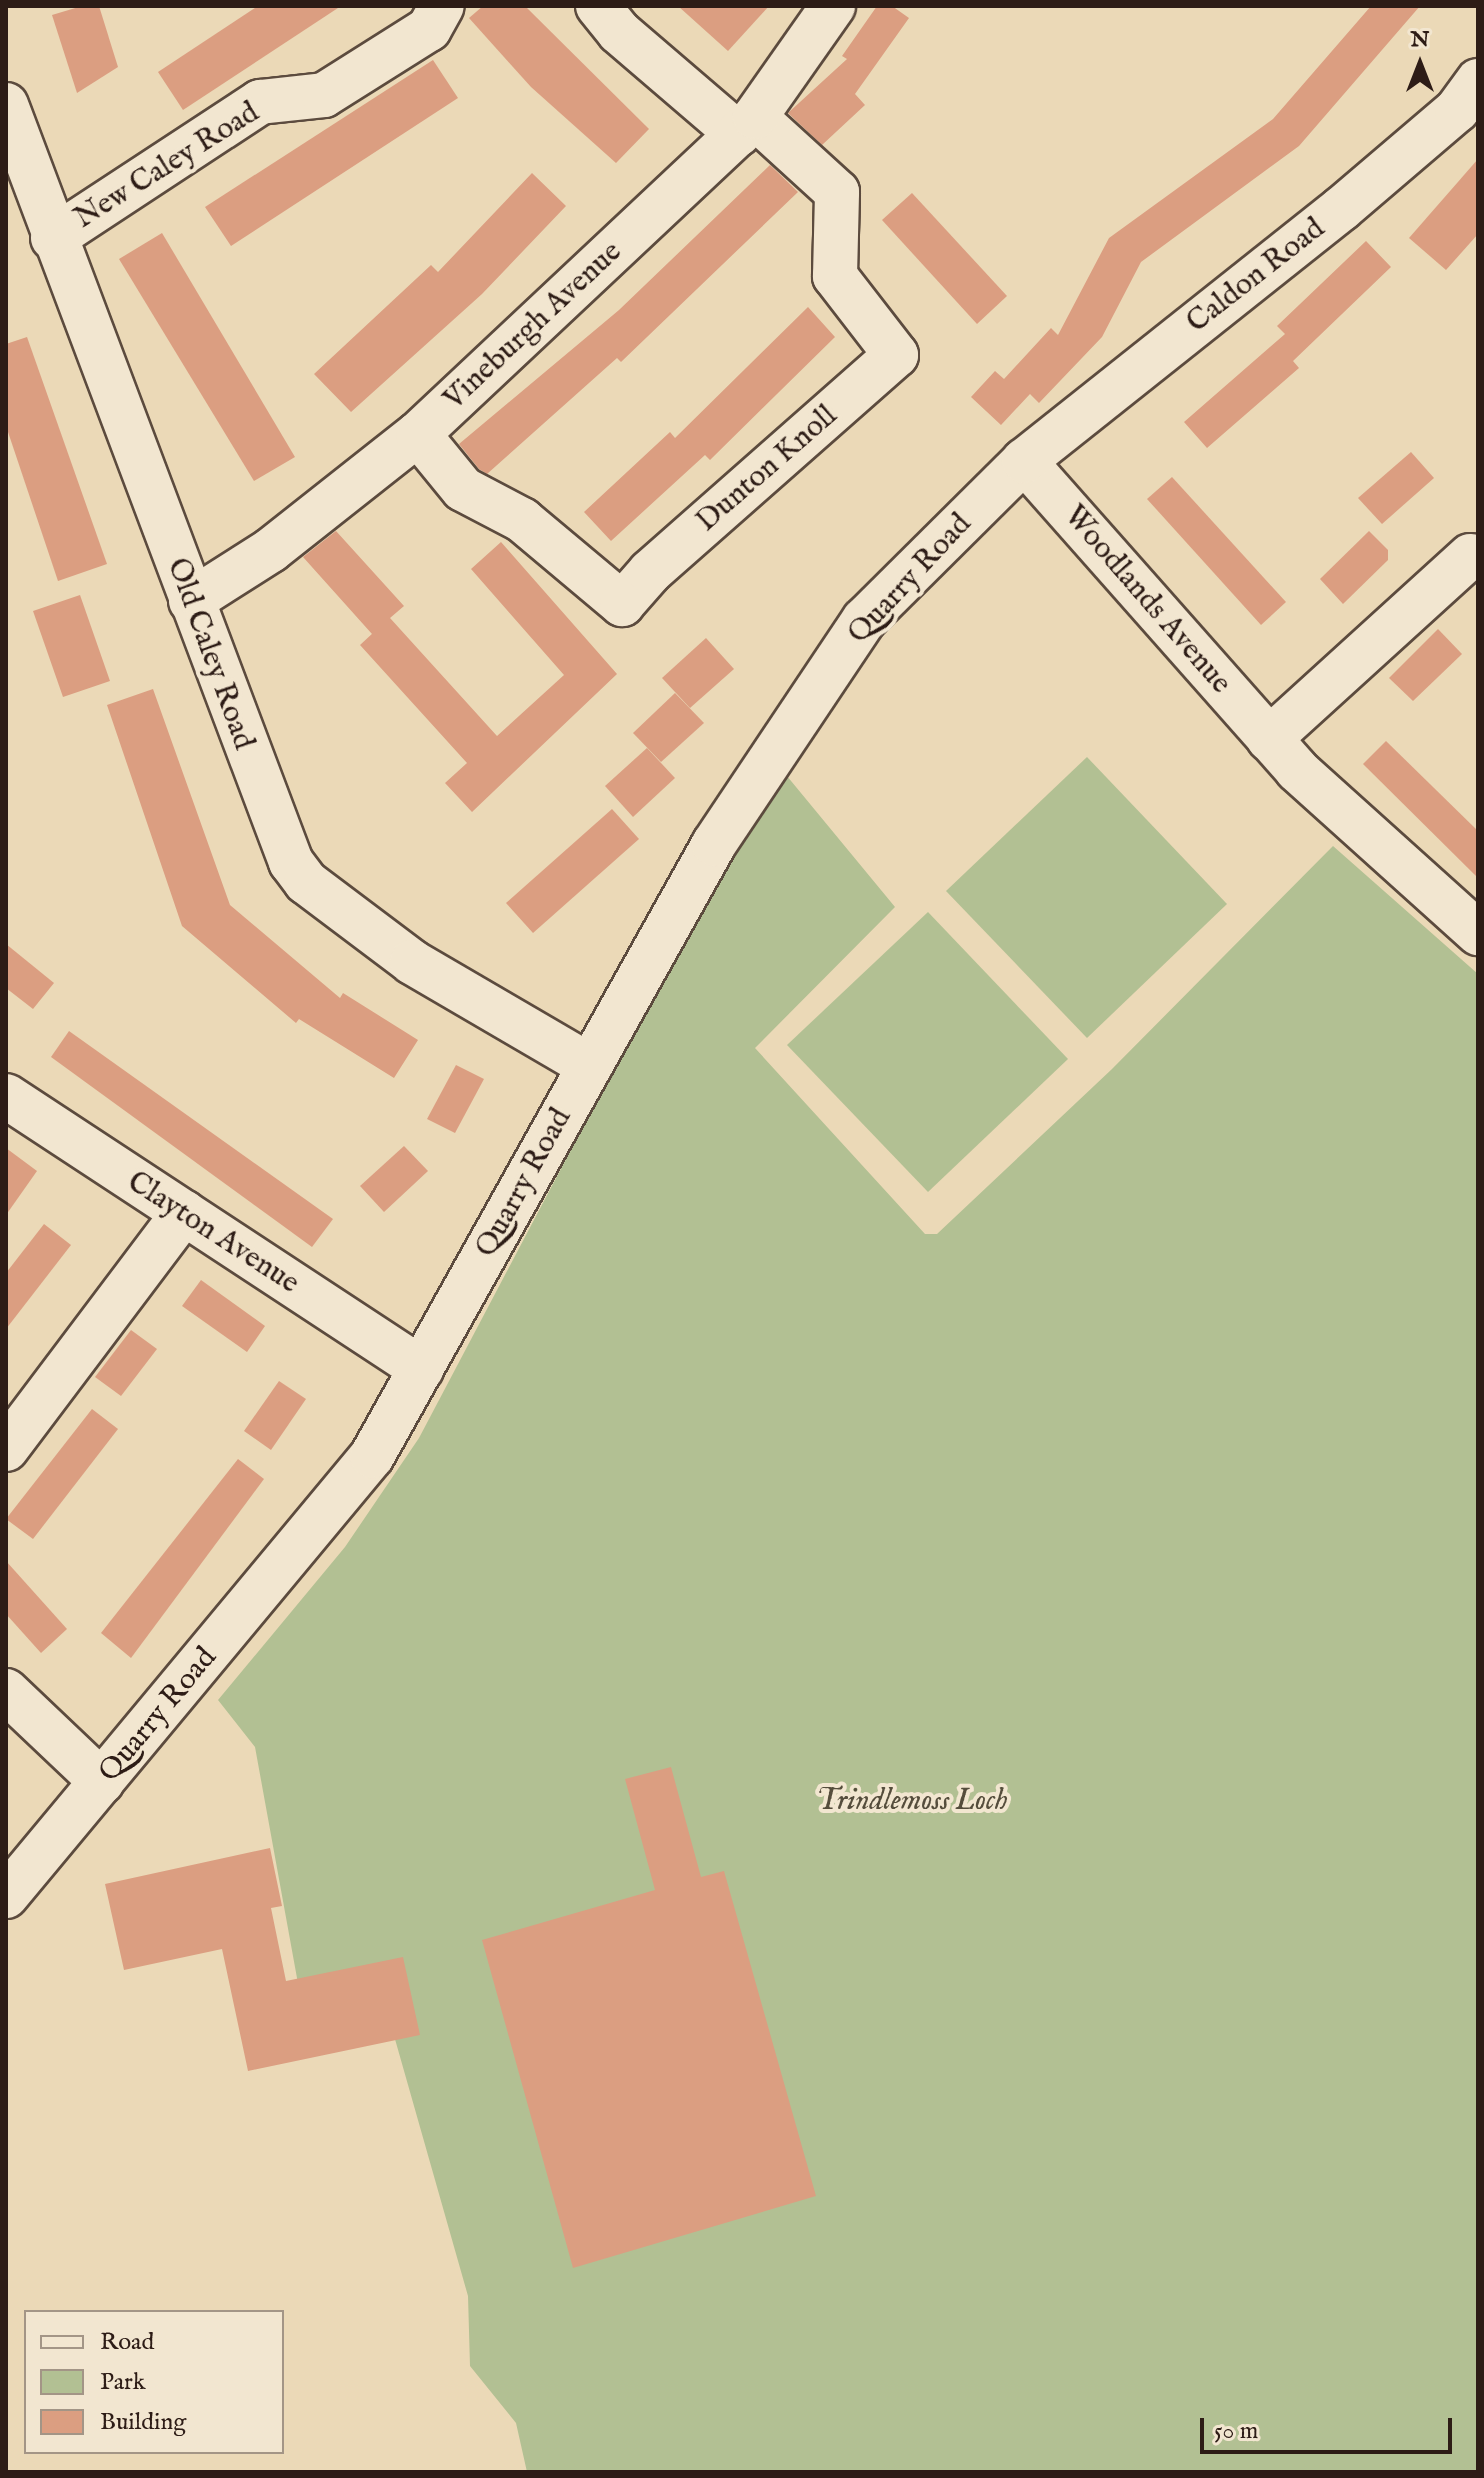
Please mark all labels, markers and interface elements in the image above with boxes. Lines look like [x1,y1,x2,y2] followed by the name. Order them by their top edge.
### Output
[1380,24,1460,104] north arrow
[1410,26,1430,54] text: N
[68,95,266,237] street label: New Caley Road
[1180,211,1332,341] street label: Caldon Road
[437,234,629,418] street label: Vineburgh Avenue
[689,398,845,540] street label: Dunton Knoll
[1056,499,1238,701] street label: Woodlands Avenue
[841,507,979,651] street label: Quarry Road
[159,553,261,755] street label: Old Caley Road
[468,1102,580,1264] street label: Quarry Road
[120,1164,306,1302] street label: Clayton Avenue
[91,1641,225,1789] street label: Quarry Road
[816,1783,1008,1819] park label: Trindlemoss Loch
[24,2310,284,2454] legend
[100,2327,154,2358] text: Road
[100,2367,146,2398] text: Park
[1204,2402,1456,2452] scale bar
[100,2407,186,2438] text: Building
[1214,2416,1258,2447] text: 50 m

